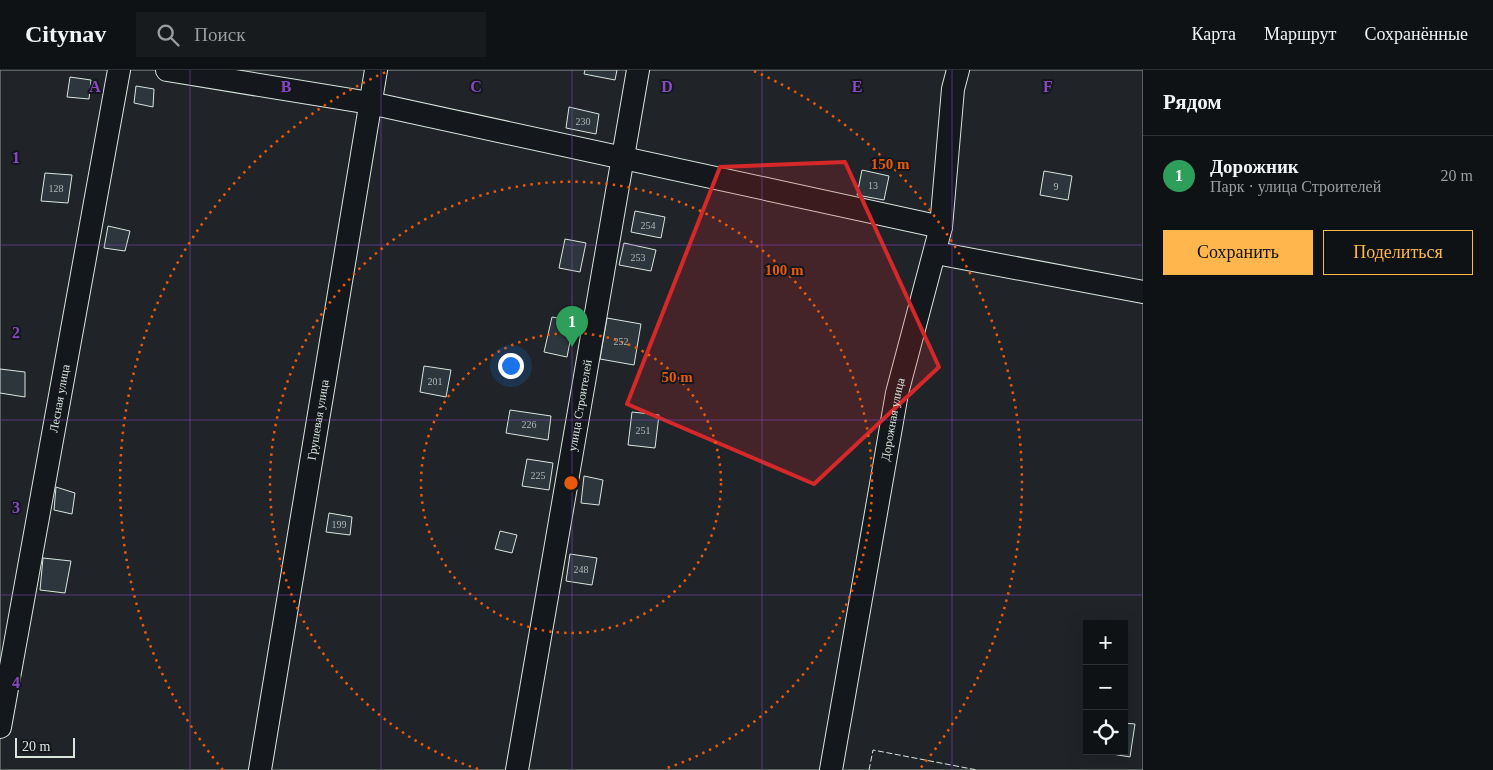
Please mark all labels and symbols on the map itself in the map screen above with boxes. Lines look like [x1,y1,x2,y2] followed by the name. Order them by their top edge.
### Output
[89,78,101,95] text: A
[281,78,292,95] text: B
[470,78,482,95] text: C
[661,78,673,95] text: D
[852,78,862,95] text: E
[1043,78,1053,95] text: F
[576,116,591,127] house number: 230
[12,149,20,166] text: 1
[871,156,910,172] text: 150 m
[868,180,878,191] house number: 13
[1054,181,1059,192] house number: 9
[49,183,64,194] house number: 128
[641,220,656,231] house number: 254
[631,252,646,263] house number: 253
[765,262,804,278] text: 100 m
[556,306,588,347] pin: 1
[12,324,20,341] text: 2
[614,336,629,347] house number: 252
[498,353,524,379] your location
[565,358,595,452] street label: улица Строителей
[46,363,73,434] street label: Лесная улица
[661,369,693,385] text: 50 m
[428,376,443,387] house number: 201
[878,376,908,462] street label: Дорожная улица
[304,378,332,461] street label: Грушевая улица
[522,419,537,430] house number: 226
[636,425,651,436] house number: 251
[531,470,546,481] house number: 225
[562,474,580,492] centre of rings
[12,499,20,516] text: 3
[332,519,347,530] house number: 199
[574,564,589,575] house number: 248
[12,674,20,691] text: 4
[15,735,75,758] scale bar

